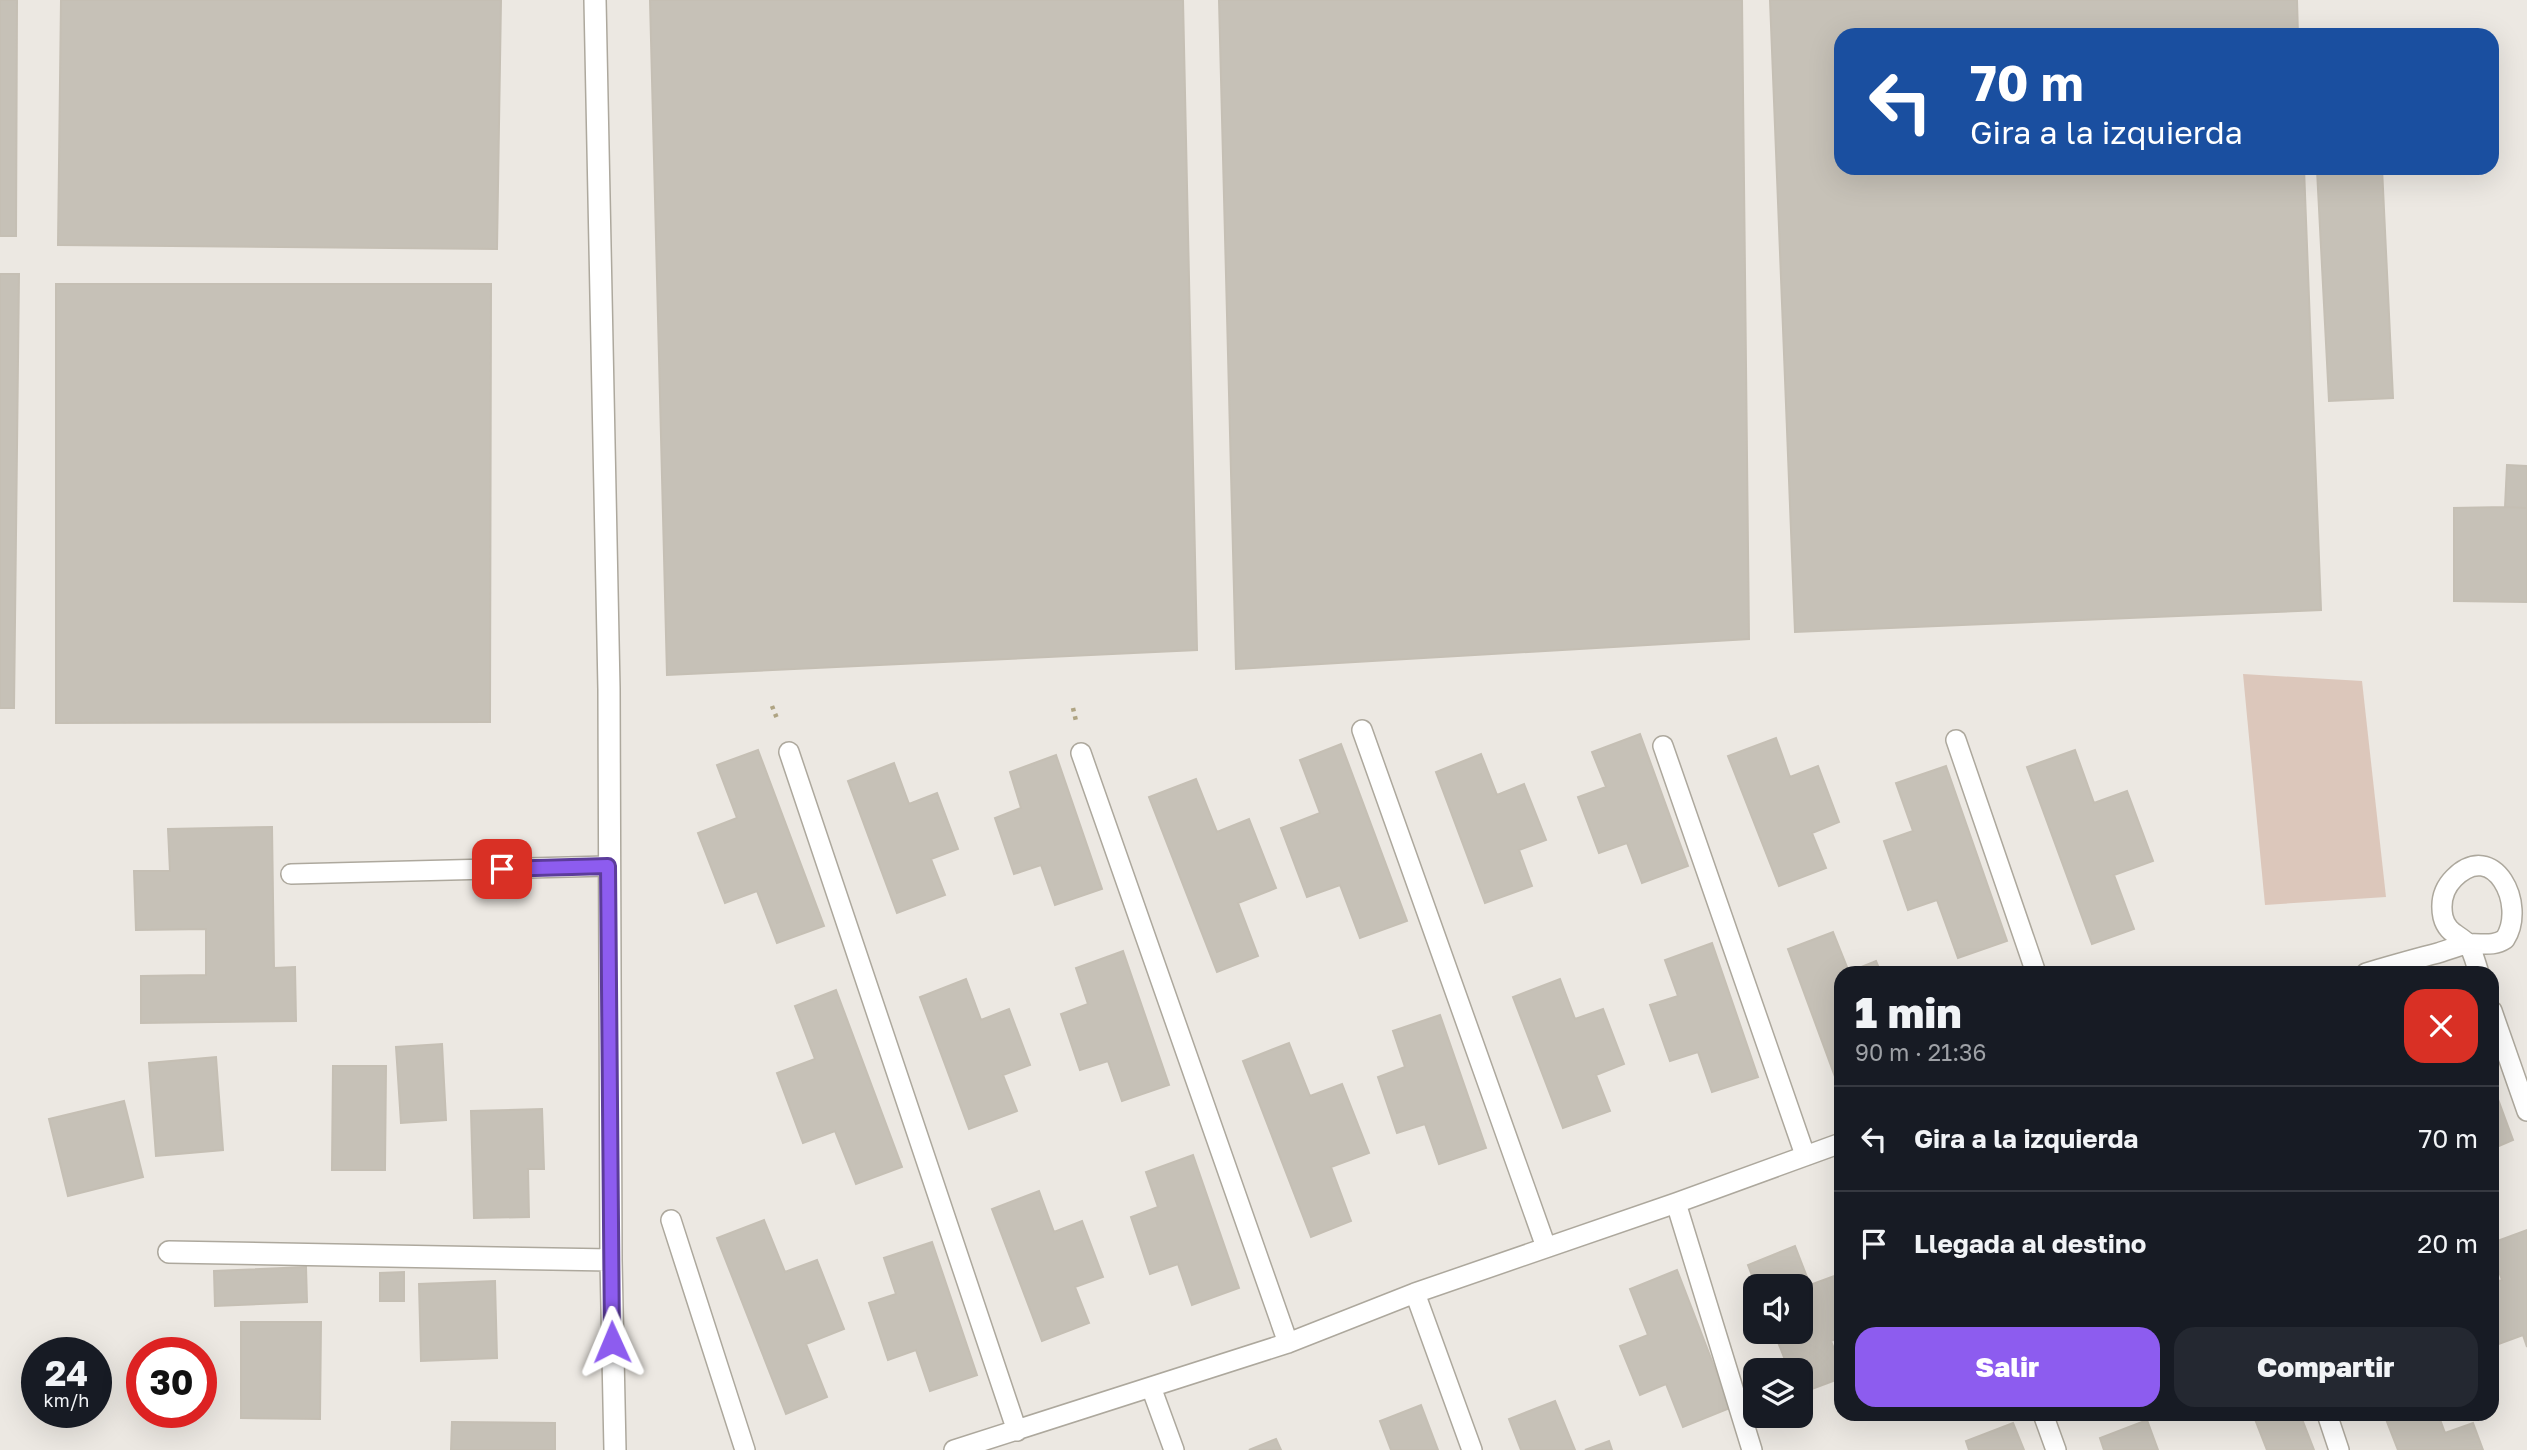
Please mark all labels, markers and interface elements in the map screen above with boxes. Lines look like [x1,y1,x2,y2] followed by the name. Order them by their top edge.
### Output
[1970,53,2084,112] text: 70 m
[1855,56,1946,147] icon: left
[1970,113,2243,151] text: Gira a la izquierda
[472,839,532,899] pin
[483,850,521,888] icon: arrive
[1855,987,1962,1037] text: 1 min
[2404,989,2478,1063] button: close
[1855,1038,1986,1066] text: 90 m · 21:36
[1855,1120,1893,1158] icon: left
[1914,1123,2138,1154] text: Gira a la izquierda
[2419,1123,2478,1154] text: 70 m
[1855,1225,1893,1263] icon: arrive
[1914,1228,2146,1259] text: Llegada al destino
[2417,1228,2478,1259] text: 20 m
[1743,1274,1813,1428] map controls
[1743,1274,1813,1344] button: sound
[575,1305,649,1379] position arrow
[1855,1327,2160,1407] button: Salir
[2174,1327,2478,1407] button: Compartir
[126,1337,217,1428] speed limit sign: 30
[45,1352,88,1394] text: 24
[1743,1358,1813,1428] button: layers
[44,1389,89,1411] text: km/h

